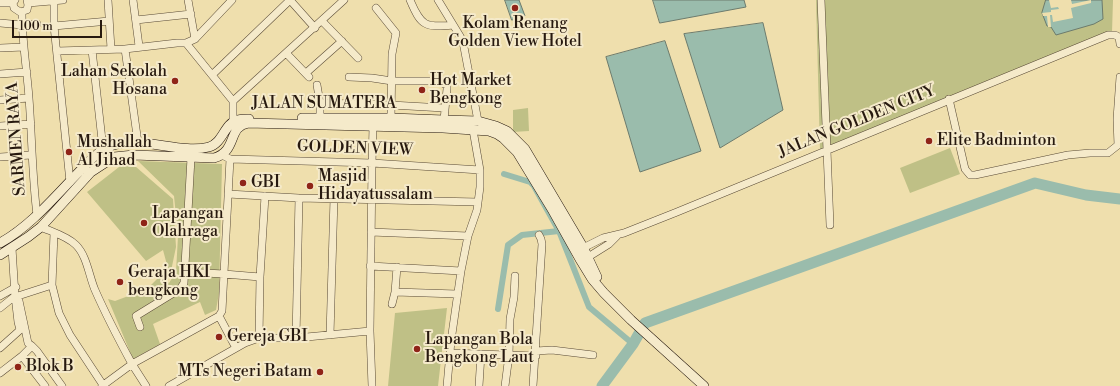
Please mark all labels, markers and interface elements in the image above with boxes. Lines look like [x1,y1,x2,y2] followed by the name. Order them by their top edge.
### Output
[510,3,520,13] marker: Kolam Renang Golden View Hotel
[14,12,104,38] scale bar
[448,14,582,52] place label: Kolam Renang Golden View Hotel
[19,19,53,34] text: 100 m
[61,62,167,100] place label: Lahan Sekolah Hosana
[430,71,512,109] place label: Hot Market Bengkong
[170,76,180,86] marker: Lahan Sekolah Hosana
[3,81,31,197] street label: SARMEN RAYA
[776,82,938,162] street label: JALAN GOLDEN CITY
[417,85,427,95] marker: Hot Market Bengkong
[252,94,396,114] street label: JALAN SUMATERA
[937,131,1056,151] place label: Elite Badminton
[77,133,152,171] place label: Mushallah Al Jihad
[924,136,934,146] marker: Elite Badminton
[297,137,413,161] street label: GOLDEN VIEW
[64,147,74,157] marker: Mushallah Al Jihad
[318,167,433,205] place label: Masjid Hidayatussalam
[251,173,280,193] place label: GBI
[238,178,248,188] marker: GBI
[305,181,315,191] marker: Masjid Hidayatussalam
[152,204,223,242] place label: Lapangan Olahraga
[139,218,149,228] marker: Lapangan Olahraga
[128,263,210,301] place label: Geraja HKI bengkong
[115,277,125,287] marker: Geraja HKI bengkong
[227,327,308,347] place label: Gereja GBI
[425,330,534,368] place label: Lapangan Bola Bengkong Laut
[214,332,224,342] marker: Gereja GBI
[412,344,422,354] marker: Lapangan Bola Bengkong Laut
[26,357,74,377] place label: Blok B
[13,362,23,372] marker: Blok B
[178,362,312,382] place label: MTs Negeri Batam
[315,367,325,377] marker: MTs Negeri Batam

